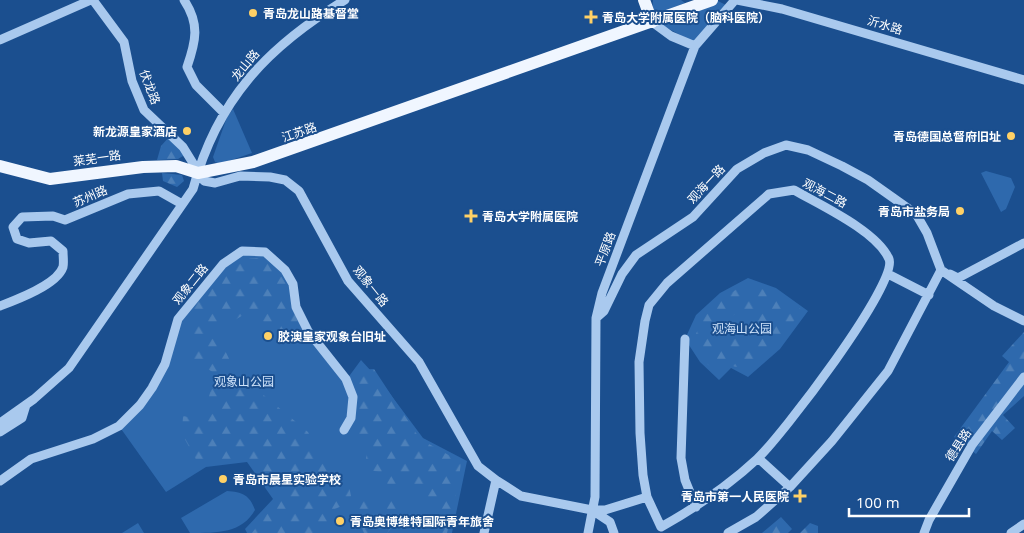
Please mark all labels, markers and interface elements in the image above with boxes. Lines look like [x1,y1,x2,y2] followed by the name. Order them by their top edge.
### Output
[263,5,359,22] place label: 青岛龙山路基督堂
[247,7,259,19] marker: 青岛龙山路基督堂
[602,9,770,26] place label: 青岛大学附属医院（脑科医院）
[584,10,598,24] marker: 青岛大学附属医院（脑科医院）
[865,12,905,38] street label: 沂水路
[227,46,263,84] street label: 龙山路
[136,67,164,107] street label: 伏龙路
[279,118,319,146] street label: 江苏路
[93,123,177,140] place label: 新龙源皇家酒店
[181,125,193,137] marker: 新龙源皇家酒店
[893,128,1001,145] place label: 青岛德国总督府旧址
[1005,130,1017,142] marker: 青岛德国总督府旧址
[72,146,122,170] street label: 莱芜一路
[683,161,729,207] street label: 观海一路
[800,174,850,212] street label: 观海二路
[70,181,110,211] street label: 苏州路
[878,203,950,220] place label: 青岛市盐务局
[954,205,966,217] marker: 青岛市盐务局
[482,208,578,225] place label: 青岛大学附属医院
[464,209,478,223] marker: 青岛大学附属医院
[591,229,619,269] street label: 平原路
[168,260,212,308] street label: 观象二路
[349,262,393,310] street label: 观象一路
[712,320,772,337] park label: 观海山公园
[278,328,386,345] place label: 胶澳皇家观象台旧址
[262,330,274,342] marker: 胶澳皇家观象台旧址
[214,373,274,390] park label: 观象山公园
[941,425,975,465] street label: 德县路
[233,471,341,488] place label: 青岛市晨星实验学校
[217,473,229,485] marker: 青岛市晨星实验学校
[849,486,969,518] scale bar
[681,488,789,505] place label: 青岛市第一人民医院
[793,489,807,503] marker: 青岛市第一人民医院
[856,492,900,512] text: 100 m
[350,513,494,530] place label: 青岛奥博维特国际青年旅舍
[334,515,346,527] marker: 青岛奥博维特国际青年旅舍

